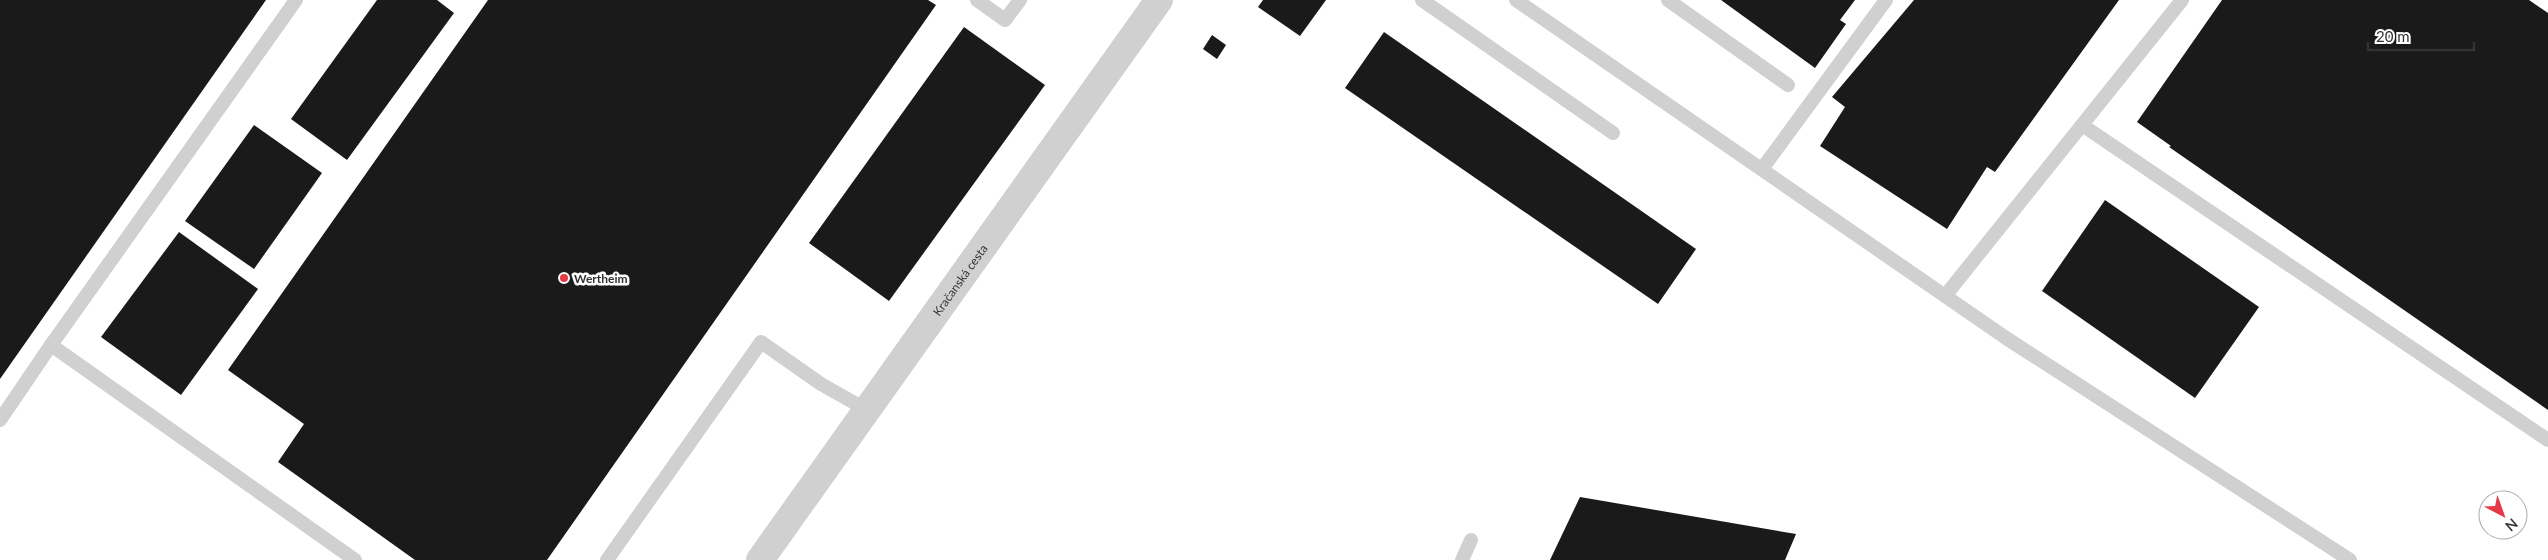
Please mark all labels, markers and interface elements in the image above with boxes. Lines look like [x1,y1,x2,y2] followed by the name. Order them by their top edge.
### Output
[2368,20,2474,52] scale bar
[2376,27,2410,45] text: 20 m
[929,241,990,319] street label: Kračanská cesta
[574,271,628,286] place label: Wertheim
[558,272,570,284] marker: Wertheim
[2478,490,2528,540] north arrow
[2502,515,2522,535] text: N

